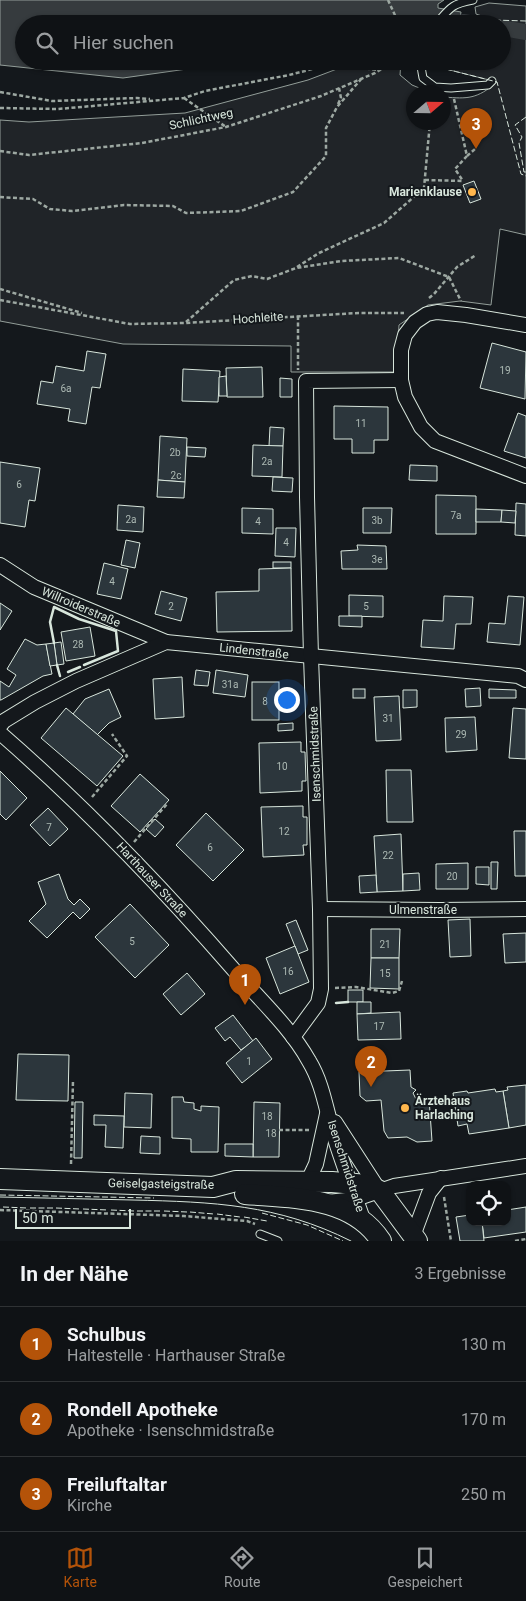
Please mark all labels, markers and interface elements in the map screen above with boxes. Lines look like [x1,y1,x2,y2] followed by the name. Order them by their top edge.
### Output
[15,15,511,70] search box
[33,29,61,57] icon: search
[73,31,174,54] text: Hier suchen
[406,85,451,130] north arrow
[168,105,234,133] street label: Schlichtweg
[460,108,492,149] pin: 3
[389,185,463,199] place label: Marienklause
[466,186,478,198] marker: Marienklause
[232,309,284,327] street label: Hochleite
[499,365,511,376] house number: 19
[60,383,72,394] house number: 6a
[355,418,367,429] house number: 11
[169,447,181,458] house number: 2b
[261,456,273,467] house number: 2a
[171,470,181,481] house number: 2c
[16,479,22,490] house number: 6
[450,510,462,521] house number: 7a
[125,514,137,525] house number: 2a
[371,515,383,526] house number: 3b
[255,516,261,527] house number: 4
[283,537,289,548] house number: 4
[372,554,382,565] house number: 3e
[109,576,115,587] house number: 4
[39,584,123,630] street label: Willroiderstraße
[168,601,174,612] house number: 2
[363,601,369,612] house number: 5
[72,639,84,650] house number: 28
[219,640,289,662] street label: Lindenstraße
[222,679,238,690] house number: 31a
[274,687,300,713] your location
[262,696,268,707] house number: 8
[306,706,324,802] street label: Isenschmidstraße
[382,713,394,724] house number: 31
[455,729,467,740] house number: 29
[276,761,288,772] house number: 10
[46,822,52,833] house number: 7
[278,826,290,837] house number: 12
[114,840,190,920] street label: Harthauser Straße
[207,842,213,853] house number: 6
[382,850,394,861] house number: 22
[446,871,458,882] house number: 20
[389,903,457,917] street label: Ulmenstraße
[129,936,135,947] house number: 5
[379,939,391,950] house number: 21
[229,964,261,1005] pin: 1
[282,966,294,977] house number: 16
[379,968,391,979] house number: 15
[373,1021,385,1032] house number: 17
[355,1046,387,1087] pin: 2
[246,1056,252,1067] house number: 1
[415,1093,474,1122] place label: Ärztehaus Harlaching
[399,1102,411,1114] marker: Ärztehaus Harlaching
[261,1111,273,1122] house number: 18
[325,1118,367,1214] street label: Isenschmidstraße
[265,1128,277,1139] house number: 18
[108,1176,214,1192] street label: Geiselgasteigstraße
[466,1181,511,1226] map controls
[466,1181,511,1226] button: locate
[15,1206,131,1229] scale bar
[22,1210,54,1226] text: 50 m
[20,1262,128,1286] text: In der Nähe
[414,1264,506,1283] text: 3 Ergebnisse
[67,1323,146,1346] text: Schulbus
[31,1335,41,1354] text: 1
[461,1335,506,1354] text: 130 m
[67,1346,285,1365] text: Haltestelle · Harthauser Straße
[67,1398,218,1421] text: Rondell Apotheke
[31,1410,41,1429] text: 2
[461,1410,506,1429] text: 170 m
[67,1421,274,1440] text: Apotheke · Isenschmidstraße
[67,1473,167,1496] text: Freiluftaltar
[31,1485,41,1504] text: 3
[461,1485,506,1504] text: 250 m
[67,1496,112,1515] text: Kirche
[64,1544,97,1590] tab: Karte
[224,1544,260,1590] tab: Route
[387,1544,462,1590] tab: Gespeichert

